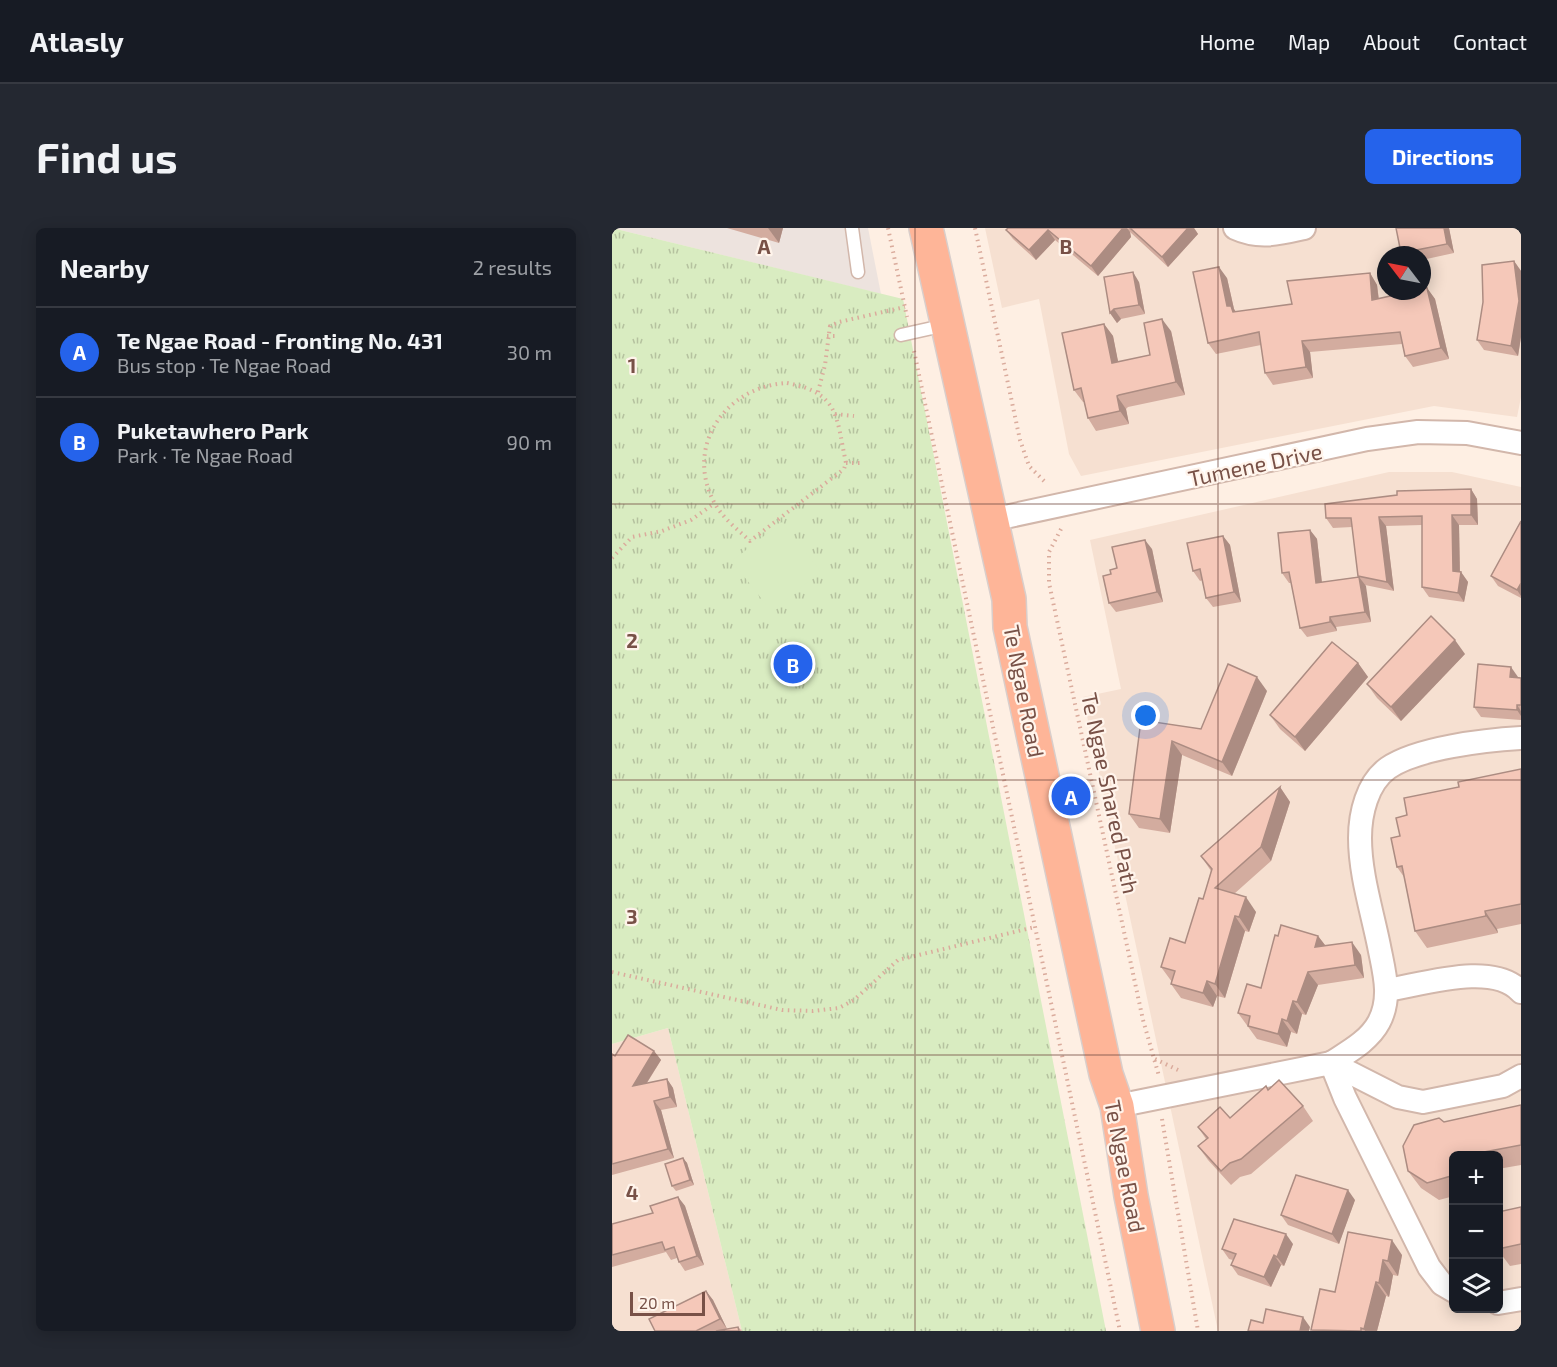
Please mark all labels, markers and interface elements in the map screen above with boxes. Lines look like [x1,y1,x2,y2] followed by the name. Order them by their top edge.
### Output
[30,24,124,58] text: Atlasly
[1199,29,1255,54] text: Home
[1288,29,1330,54] text: Map
[1363,29,1420,54] text: About
[1453,29,1527,54] text: Contact
[1365,129,1521,184] button: Directions
[36,131,178,181] text: Find us
[757,234,771,258] text: A
[1060,234,1072,258] text: B
[1377,246,1431,300] north arrow
[60,252,149,283] text: Nearby
[473,255,552,279] text: 2 results
[117,327,443,353] text: Te Ngae Road - Fronting No. 431
[73,340,86,364] text: A
[507,340,552,364] text: 30 m
[117,353,331,377] text: Bus stop · Te Ngae Road
[628,353,636,377] text: 1
[117,417,309,443] text: Puketawhero Park
[73,430,86,454] text: B
[507,430,552,454] text: 90 m
[1186,437,1324,491] street label: Tumene Drive
[117,443,293,467] text: Park · Te Ngae Road
[999,623,1051,759] street label: Te Ngae Road
[626,628,638,652] text: 2
[774,642,813,686] pin: B
[1077,690,1145,896] street label: Te Ngae Shared Path
[1131,701,1160,730] your location
[1052,774,1090,818] pin: A
[626,904,638,928] text: 3
[1100,1098,1152,1234] street label: Te Ngae Road
[1449,1151,1503,1313] map controls
[1449,1151,1503,1205] button: +
[626,1180,639,1204] text: 4
[1449,1205,1503,1259] button: −
[1449,1259,1503,1313] button: layers
[630,1289,705,1316] scale bar
[639,1293,675,1312] text: 20 m

